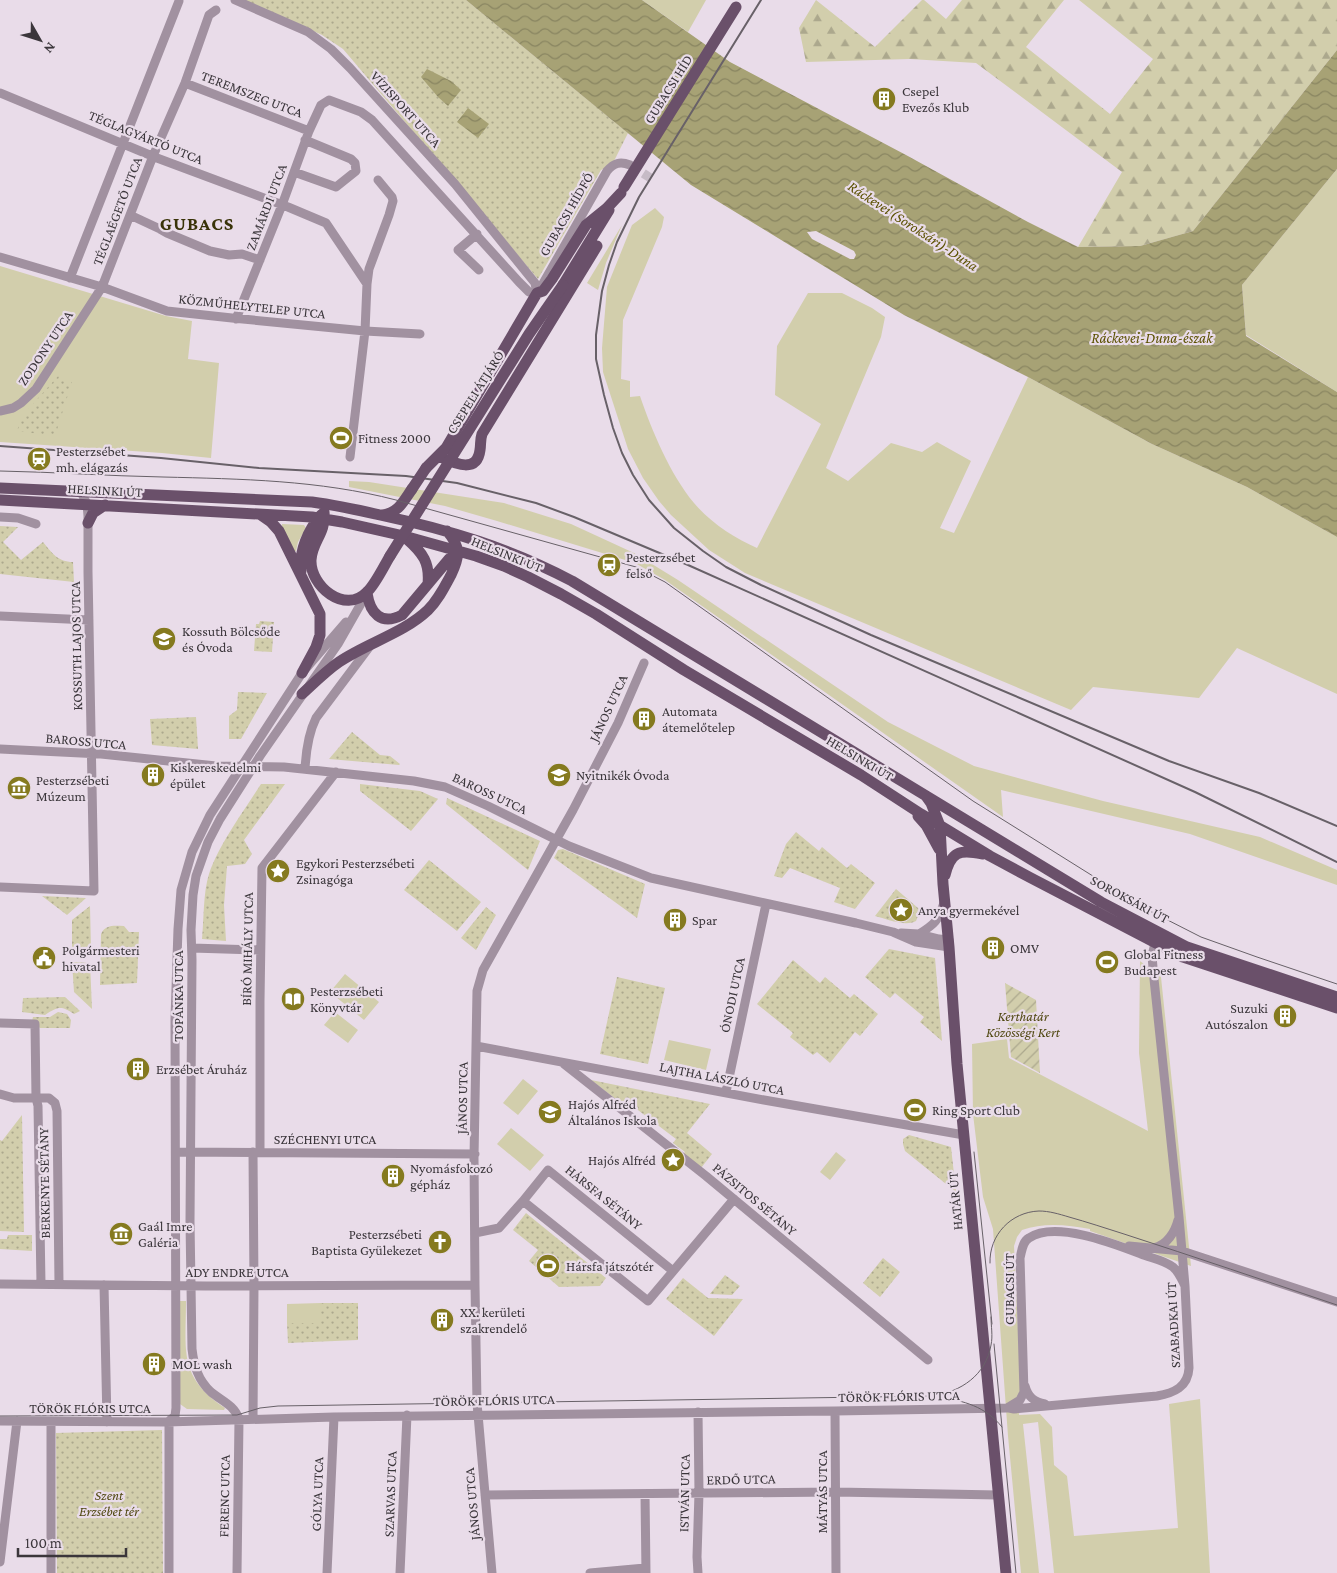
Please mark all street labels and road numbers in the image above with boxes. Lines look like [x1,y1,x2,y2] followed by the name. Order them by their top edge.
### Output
[641,52,695,126] street label: GUBACSI HÍD
[199,67,305,121] street label: TEREMSZEG UTCA
[368,68,444,150] street label: VÍZISPORT UTCA
[86,107,206,167] street label: TÉGLAGYÁRTÓ UTCA
[89,154,145,268] street label: TÉGLAÉGETŐ UTCA
[242,161,290,253] street label: ZAMÁRDI UTCA
[536,169,596,259] street label: GUBACSI HÍDFŐ
[178,290,326,322] street label: KÖZMŰHELYTELEP UTCA
[14,307,76,389] street label: ZODONY UTCA
[443,347,507,437] street label: CSEPELI ÁTJÁRÓ
[67,480,143,500] street label: HELSINKI ÚT
[469,532,545,576] street label: HELSINKI ÚT
[67,581,85,711] street label: KOSSUTH LAJOS UTCA
[585,672,631,746] street label: JÁNOS UTCA
[45,730,127,752] street label: BAROSS UTCA
[824,732,897,784] street label: HELSINKI ÚT
[450,769,530,817] street label: BAROSS UTCA
[1088,872,1172,927] street label: SOROKSÁRI ÚT
[238,892,256,1006] street label: BÍRÓ MIHÁLY UTCA
[170,950,186,1042] street label: TOPÁNKA UTCA
[716,956,748,1034] street label: ÓNODI UTCA
[658,1058,786,1098] street label: LAJTHA LÁSZLÓ UTCA
[453,1062,471,1136] street label: JÁNOS UTCA
[35,1127,53,1239] street label: BERKENYE SÉTÁNY
[274,1131,376,1147] street label: SZÉCHENYI UTCA
[710,1159,801,1239] street label: PÁZSITOS SÉTÁNY
[562,1161,646,1233] street label: HÁRSFA SÉTÁNY
[944,1171,966,1231] street label: HATÁR ÚT
[1001,1253,1017,1325] street label: GUBACSI ÚT
[185,1264,289,1280] street label: ADY ENDRE UTCA
[1163,1281,1183,1368] street label: SZABADKAI ÚT
[838,1387,960,1405] street label: TÖRÖK FLÓRIS UTCA
[433,1391,555,1409] street label: TÖRÖK FLÓRIS UTCA
[29,1400,151,1416] street label: TÖRÖK FLÓRIS UTCA
[380,1450,400,1537] street label: SZARVAS UTCA
[814,1450,830,1534] street label: MÁTYÁS UTCA
[675,1454,693,1532] street label: ISTVÁN UTCA
[215,1455,233,1537] street label: FERENC UTCA
[308,1456,326,1531] street label: GÓLYA UTCA
[461,1467,483,1543] street label: JÁNOS UTCA
[706,1470,776,1488] street label: ERDŐ UTCA

